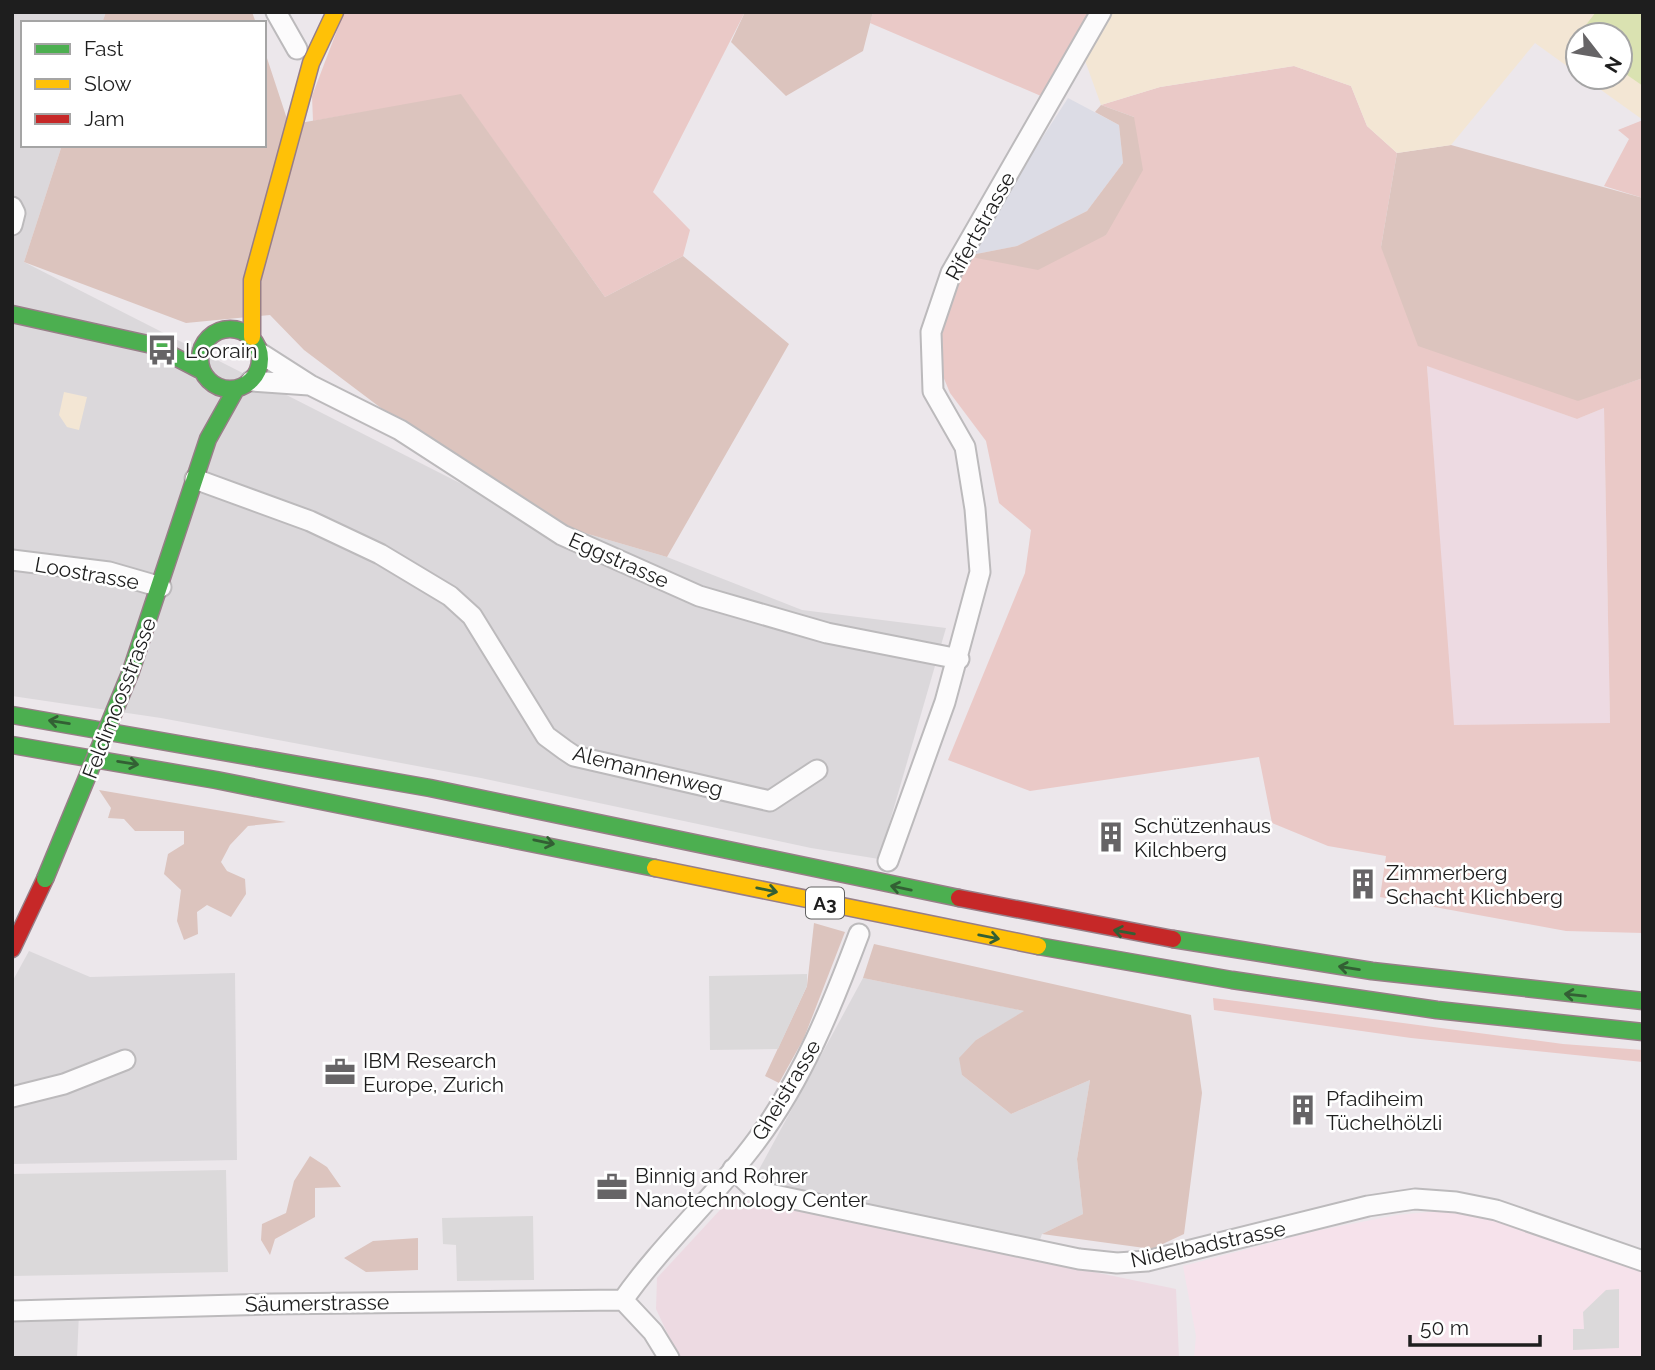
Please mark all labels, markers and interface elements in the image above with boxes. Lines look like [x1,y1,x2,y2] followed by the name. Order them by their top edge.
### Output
[21,21,266,147] legend
[1564,21,1634,91] north arrow
[84,36,124,61] text: Fast
[1600,53,1627,77] text: N
[84,71,132,96] text: Slow
[84,106,125,131] text: Jam
[940,167,1020,285] street label: Rifertstrasse
[145,333,179,367] bus stop icon: Loorain
[185,338,258,363] place label: Loorain
[565,527,673,593] street label: Eggstrasse
[33,552,141,594] street label: Loostrasse
[77,614,161,782] street label: Feldimoosstrasse
[48,716,71,729] one-way arrow
[570,740,726,802] street label: Alemannenweg
[116,757,139,770] one-way arrow
[1134,813,1271,862] place label: Schützenhaus Kilchberg
[1094,820,1128,854] building icon: Schützenhaus Kilchberg
[532,836,555,850] one-way arrow
[1386,860,1563,909] place label: Zimmerberg Schacht Klichberg
[1346,867,1380,901] building icon: Zimmerberg Schacht Klichberg
[890,880,913,894] one-way arrow
[755,884,777,897] one-way arrow
[806,888,844,918] road number: A3
[1113,925,1136,938] one-way arrow
[977,931,1000,945] one-way arrow
[1338,961,1361,974] one-way arrow
[1564,988,1587,1001] one-way arrow
[746,1035,826,1145] street label: Gheistrasse
[363,1048,504,1097] place label: IBM Research Europe, Zurich
[323,1055,357,1089] office icon: IBM Research Europe, Zurich
[1326,1086,1442,1135] place label: Pfadiheim Tüchelhölzli
[1286,1093,1320,1127] building icon: Pfadiheim Tüchelhölzli
[635,1163,868,1212] place label: Binnig and Rohrer Nanotechnology Center
[595,1170,629,1204] office icon: Binnig and Rohrer Nanotechnology Center
[1128,1215,1288,1273] street label: Nidelbadstrasse
[245,1289,389,1317] street label: Säumerstrasse
[1410,1304,1540,1348] scale bar
[1420,1315,1469,1340] text: 50 m

